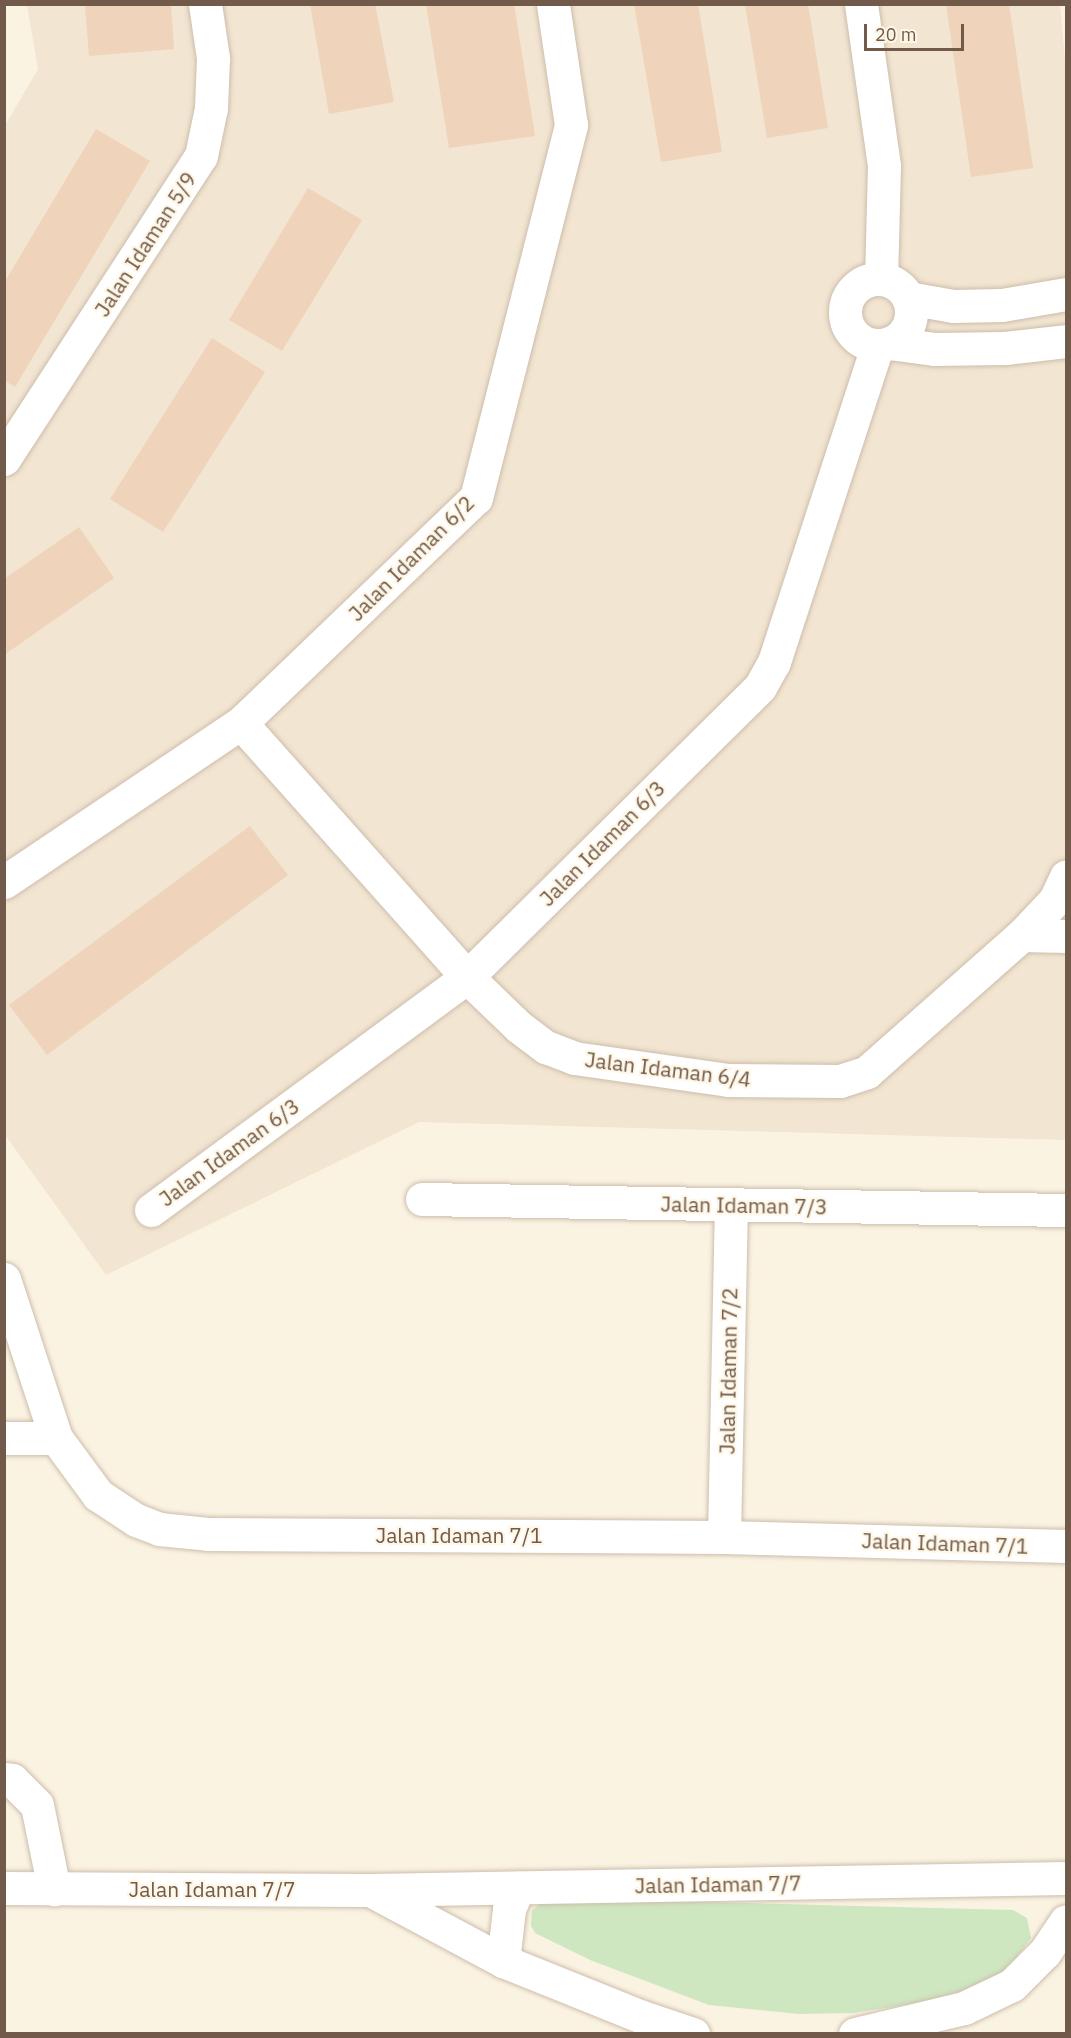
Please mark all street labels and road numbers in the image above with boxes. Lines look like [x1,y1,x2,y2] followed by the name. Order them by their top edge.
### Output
[89,167,201,321] street label: Jalan Idaman 5/9
[343,490,479,626] street label: Jalan Idaman 6/2
[534,775,670,911] street label: Jalan Idaman 6/3
[584,1046,752,1092] street label: Jalan Idaman 6/4
[154,1093,304,1211] street label: Jalan Idaman 6/3
[660,1191,828,1219] street label: Jalan Idaman 7/3
[714,1287,742,1455] street label: Jalan Idaman 7/2
[375,1522,543,1548] street label: Jalan Idaman 7/1
[861,1527,1029,1559] street label: Jalan Idaman 7/1
[634,1870,802,1898] street label: Jalan Idaman 7/7
[128,1876,296,1902] street label: Jalan Idaman 7/7

